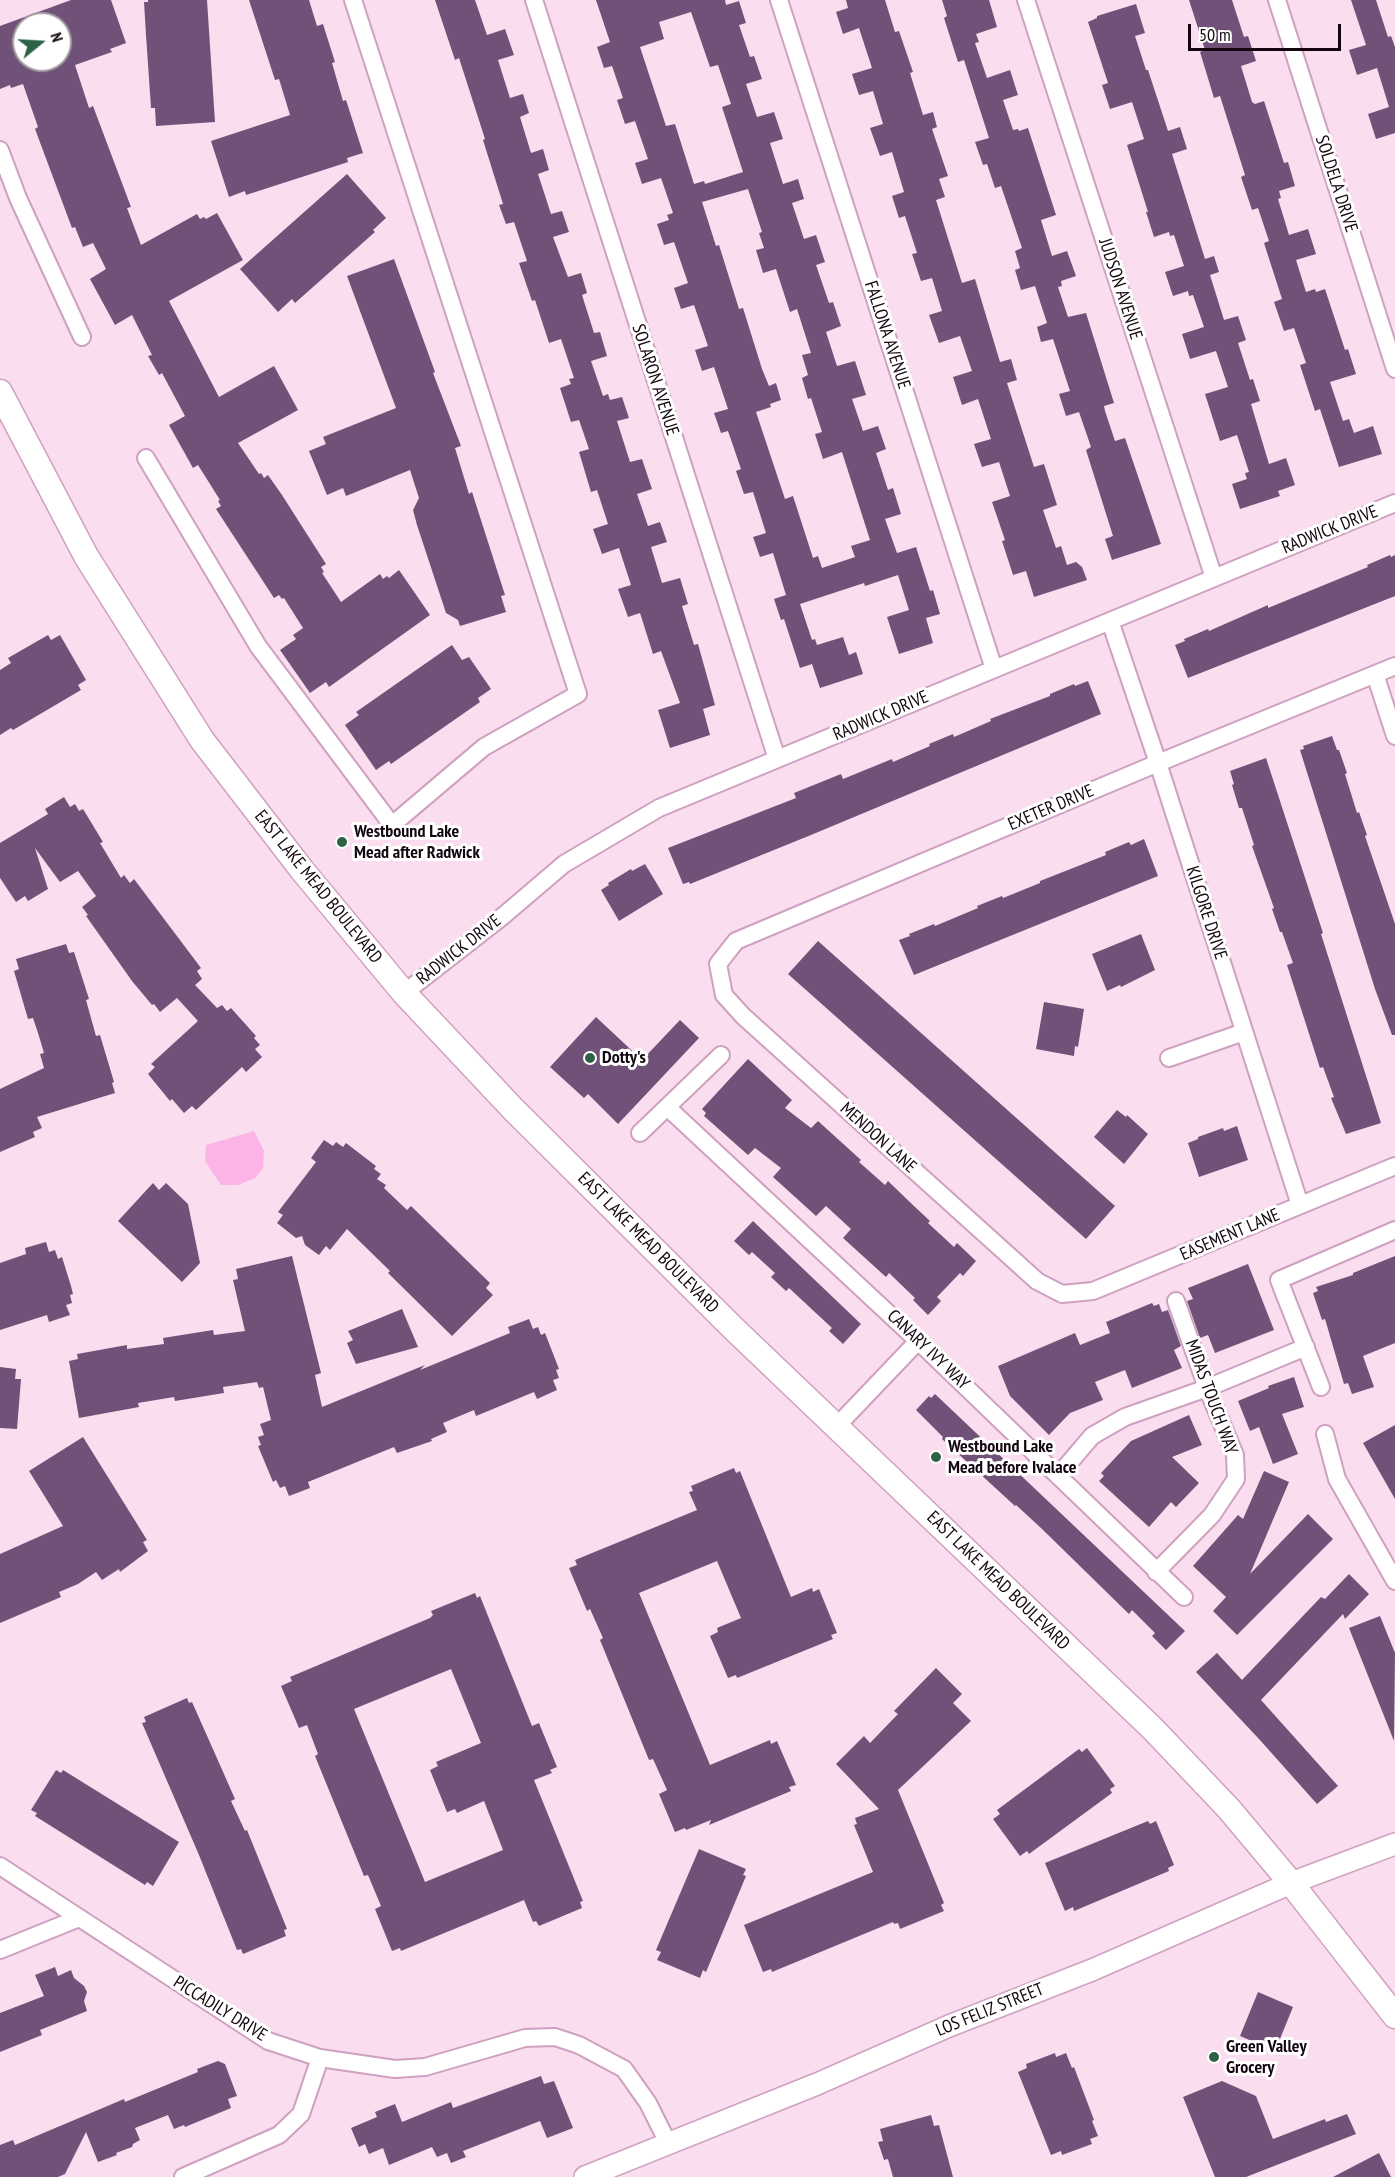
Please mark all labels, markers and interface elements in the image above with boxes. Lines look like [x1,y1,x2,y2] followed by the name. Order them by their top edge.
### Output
[12,12,72,72] north arrow
[1191,12,1344,50] scale bar
[1199,23,1231,46] text: 50 m
[46,30,68,44] text: N
[1310,133,1362,235] street label: SOLDELA DRIVE
[1094,236,1146,342] street label: JUDSON AVENUE
[859,278,915,392] street label: FALLONA AVENUE
[627,322,683,438] street label: SOLARON AVENUE
[1279,501,1381,559] street label: RADWICK DRIVE
[830,686,932,746] street label: RADWICK DRIVE
[1005,780,1097,836] street label: EXETER DRIVE
[250,806,386,968] street label: EAST LAKE MEAD BOULEVARD
[354,821,480,864] place label: Westbound Lake Mead after Radwick
[335,835,349,849] marker: Westbound Lake Mead after Radwick
[1181,864,1231,962] street label: KILGORE DRIVE
[412,910,506,990] street label: RADWICK DRIVE
[602,1047,646,1069] place label: Dotty's
[583,1051,597,1065] marker: Dotty's
[835,1098,921,1178] street label: MENDON LANE
[573,1168,723,1318] street label: EAST LAKE MEAD BOULEVARD
[1177,1204,1283,1266] street label: EASEMENT LANE
[882,1305,974,1395] street label: CANARY IVY WAY
[1180,1337,1242,1457] street label: MIDAS TOUCH WAY
[948,1436,1076,1478] place label: Westbound Lake Mead before Ivalace
[929,1450,943,1464] marker: Westbound Lake Mead before Ivalace
[922,1507,1074,1655] street label: EAST LAKE MEAD BOULEVARD
[169,1972,271,2046] street label: PICCADILY DRIVE
[933,1979,1047,2041] street label: LOS FELIZ STREET
[1226,2036,1307,2078] place label: Green Valley Grocery
[1207,2050,1221,2064] marker: Green Valley Grocery

